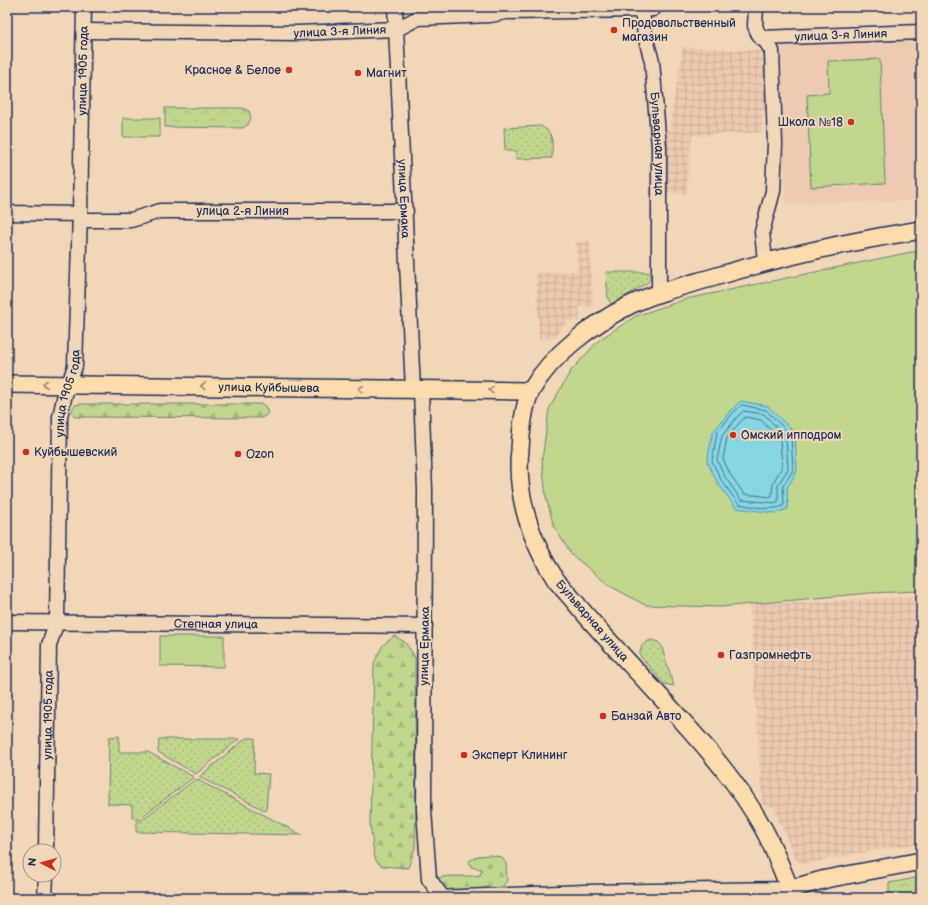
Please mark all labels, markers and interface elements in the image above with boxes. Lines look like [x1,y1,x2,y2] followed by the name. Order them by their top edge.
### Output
[622,16,736,45] place label: Продовольственный магазин
[294,22,387,41] street label: улица 3-я Линия
[609,25,619,35] marker: Продовольственный магазин
[74,26,91,116] street label: улица 1905 года
[794,26,888,44] street label: улица 3-я Линия
[185,63,281,78] place label: Красное & Белое
[284,65,294,75] marker: Красное & Белое
[366,66,407,81] place label: Магнит
[353,68,363,78] marker: Магнит
[647,91,667,196] street label: Бульварная улица
[777,115,843,130] place label: Школа №18
[846,117,856,127] marker: Школа №18
[395,159,413,239] street label: улица Ермака
[196,204,289,219] street label: улица 2-я Линия
[52,349,83,437] street label: улица 1905 года
[218,379,320,396] street label: улица Куйбышева
[42,380,48,388] one-way arrow
[200,382,206,390] one-way arrow
[358,385,364,393] one-way arrow
[488,386,494,394] one-way arrow
[741,428,841,443] place label: Омский ипподром
[728,430,738,440] marker: Омский ипподром
[34,445,118,460] place label: Куйбышевский
[21,447,31,457] marker: Куйбышевский
[246,447,274,462] place label: Ozon
[233,449,243,459] marker: Ozon
[552,577,632,665] street label: Бульварная улица
[417,606,433,686] street label: улица Ермака
[174,616,258,632] street label: Степная улица
[729,648,811,663] place label: Газпромнефть
[716,650,726,660] marker: Газпромнефть
[40,670,56,760] street label: улица 1905 года
[611,709,681,724] place label: Банзай Авто
[598,711,608,721] marker: Банзай Авто
[472,748,568,763] place label: Эксперт Клининг
[459,750,469,760] marker: Эксперт Клининг
[22,843,62,883] north arrow
[26,857,39,867] text: N

